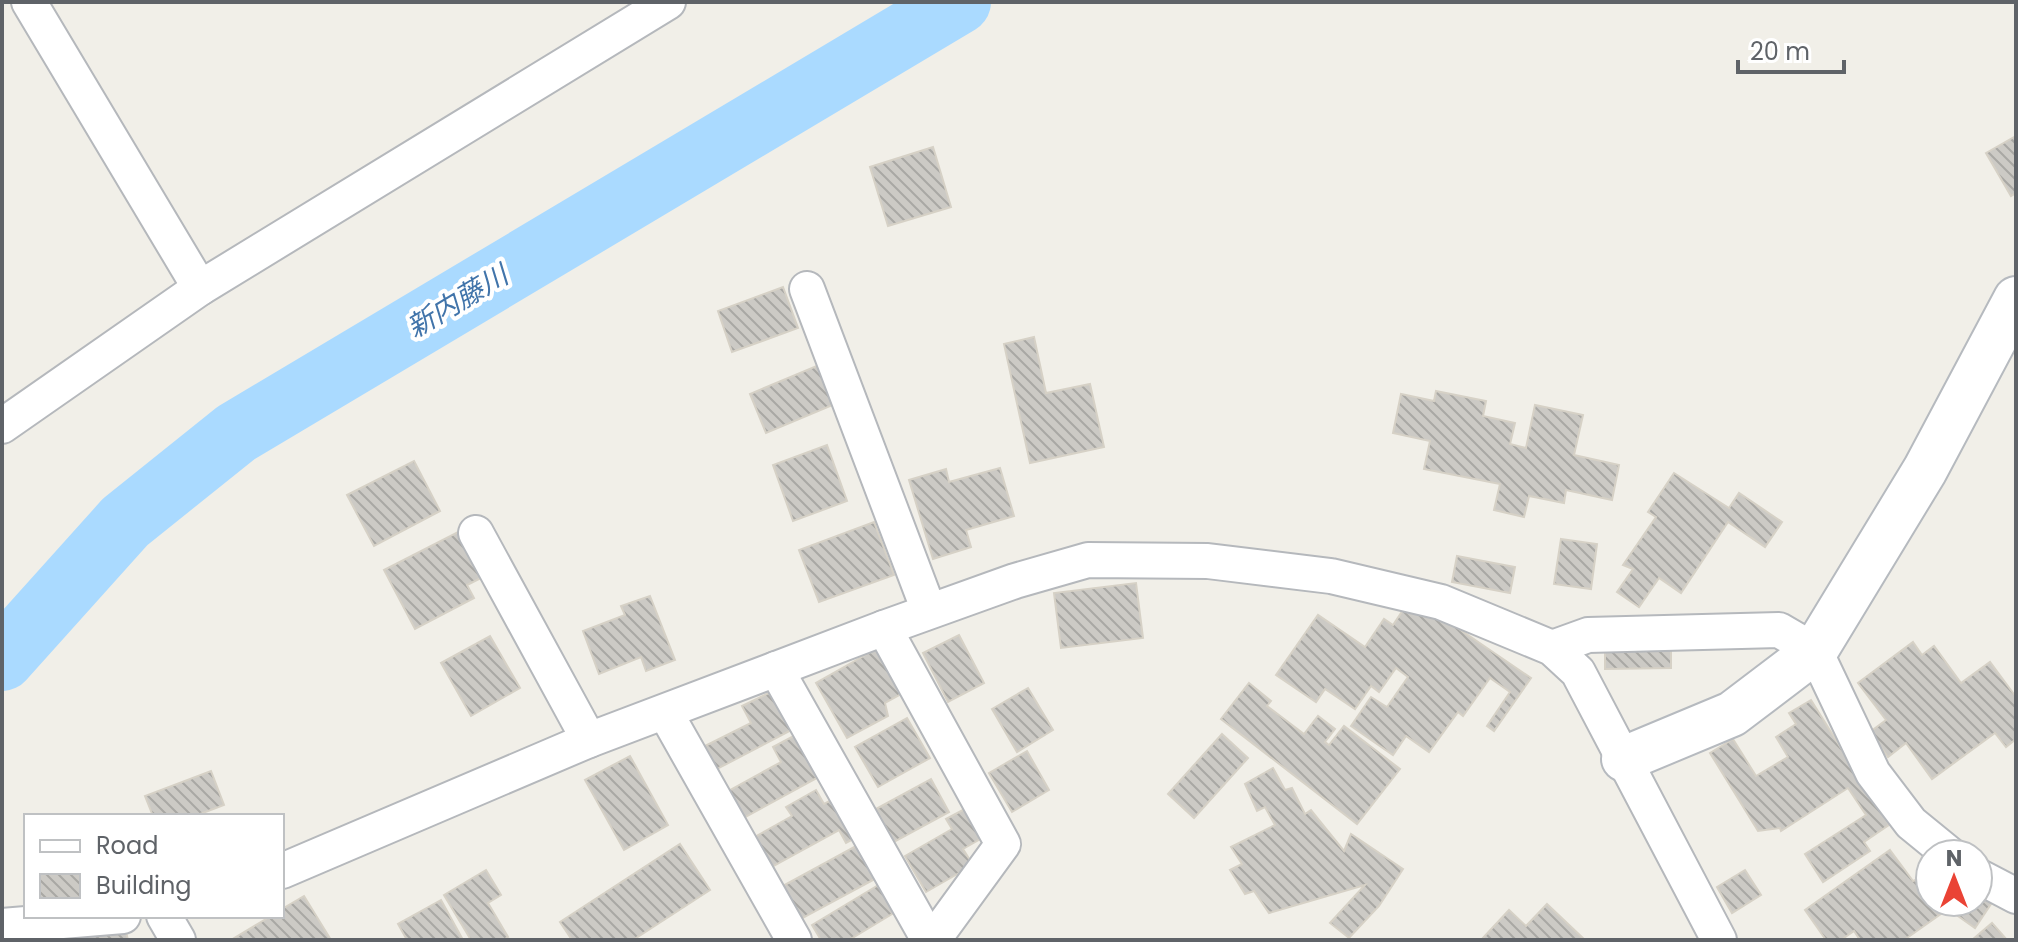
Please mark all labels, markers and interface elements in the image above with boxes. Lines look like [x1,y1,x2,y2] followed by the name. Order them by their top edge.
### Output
[1738,24,1844,74] scale bar
[1750,35,1810,68] text: 20 m
[399,254,518,347] water label: 新内藤川
[24,814,284,918] legend
[96,829,158,862] text: Road
[1914,838,1994,918] north arrow
[1946,843,1962,874] text: N
[96,869,192,902] text: Building

